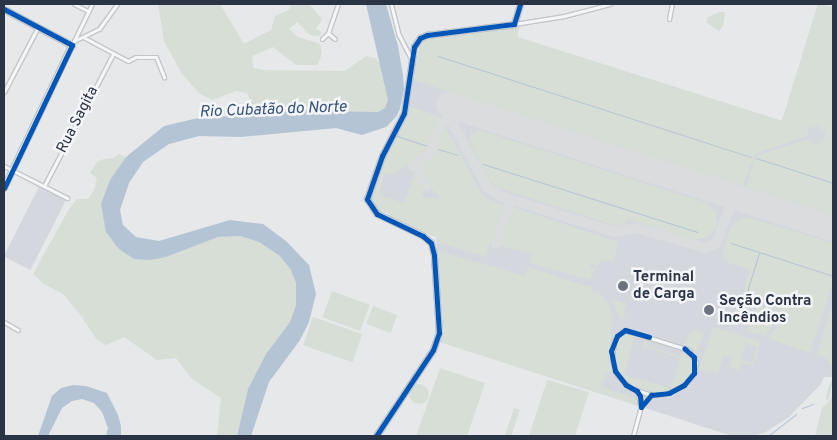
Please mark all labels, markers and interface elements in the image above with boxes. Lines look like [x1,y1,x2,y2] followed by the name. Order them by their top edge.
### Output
[54,84,102,156] street label: Rua Sagita
[199,98,347,122] water label: Rio Cubatão do Norte
[633,268,695,303] place label: Terminal de Carga
[617,280,629,292] marker: Terminal de Carga
[719,292,811,327] place label: Seção Contra Incêndios
[703,304,715,316] marker: Seção Contra Incêndios

